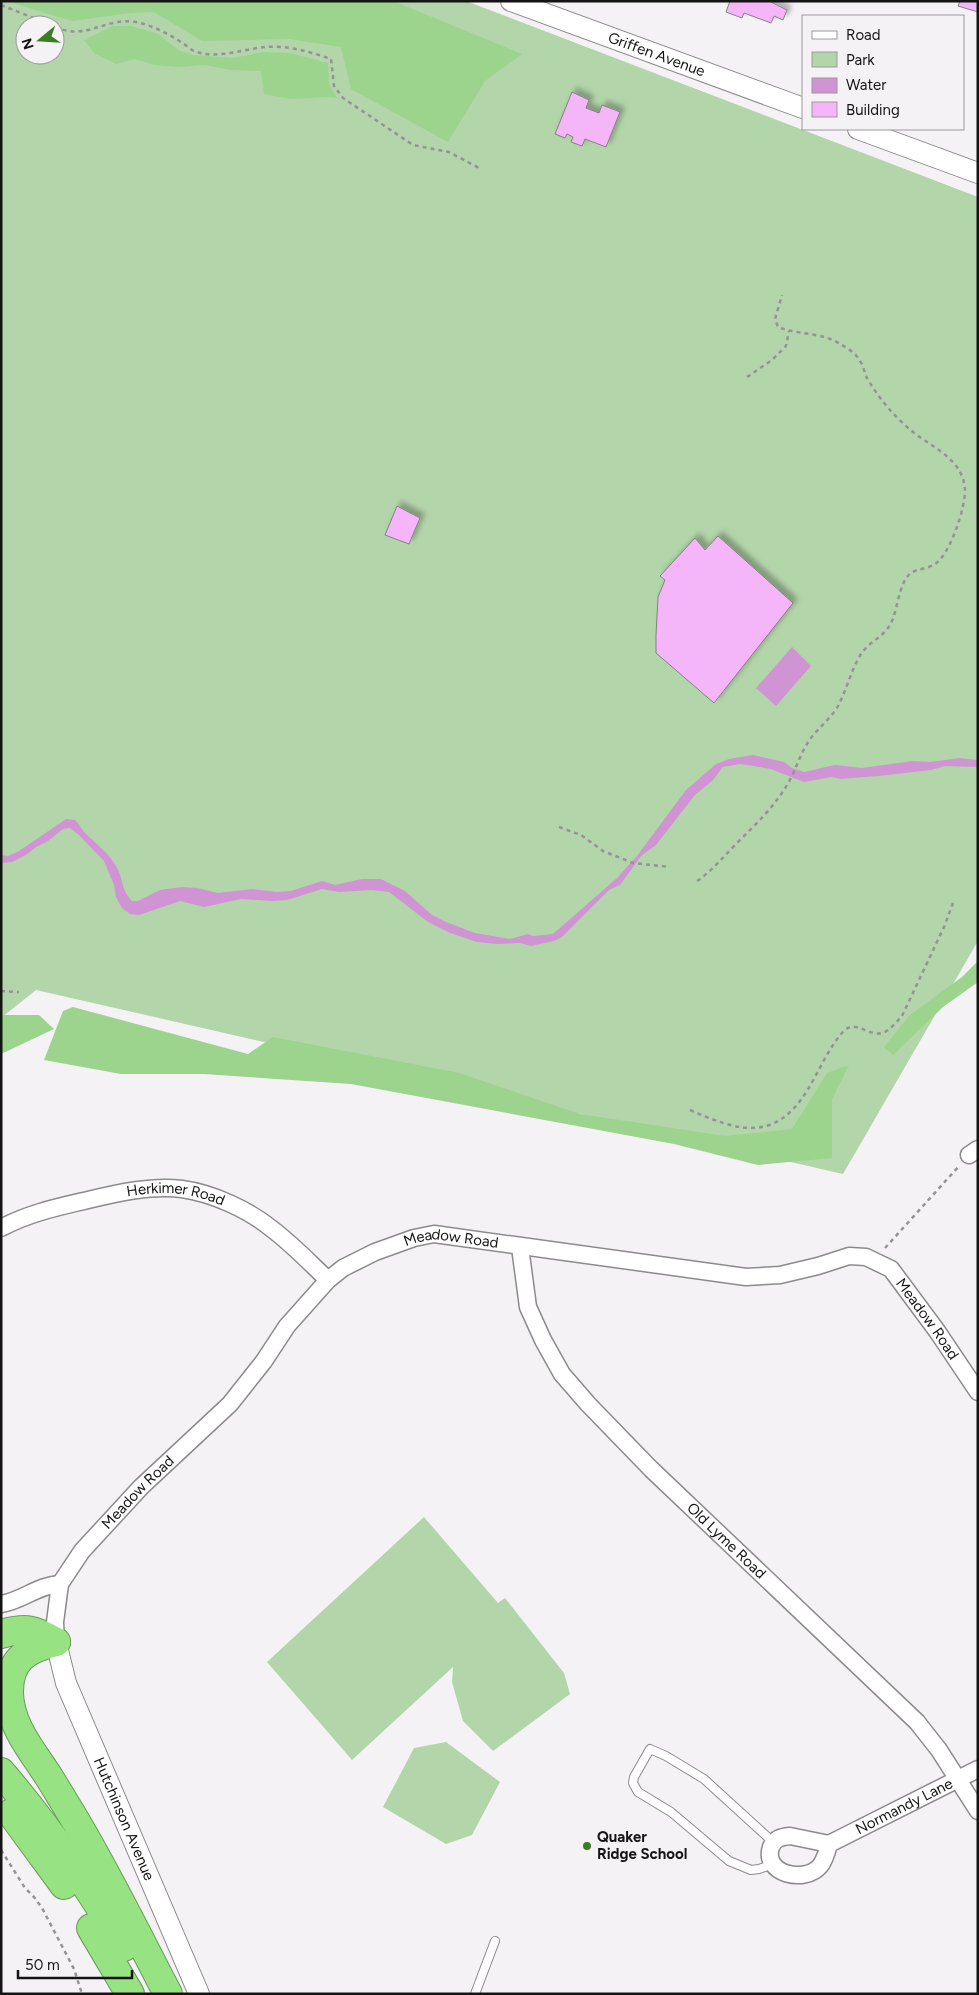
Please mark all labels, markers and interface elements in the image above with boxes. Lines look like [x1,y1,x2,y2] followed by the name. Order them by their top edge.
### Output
[15,15,65,65] north arrow
[802,15,964,130] legend
[846,26,881,44] text: Road
[606,28,708,80] street label: Griffen Avenue
[18,36,38,52] text: N
[846,51,875,69] text: Park
[846,76,886,94] text: Water
[846,101,900,119] text: Building
[125,1179,227,1209] street label: Herkimer Road
[401,1225,500,1252] street label: Meadow Road
[892,1275,963,1363] street label: Meadow Road
[98,1452,178,1533] street label: Meadow Road
[683,1499,770,1582] street label: Old Lyme Road
[90,1755,158,1883] street label: Hutchinson Avenue
[852,1774,956,1838] street label: Normandy Lane
[597,1828,687,1863] place label: Quaker Ridge School
[581,1840,593,1852] marker: Quaker Ridge School
[18,1948,131,1980] scale bar
[25,1956,60,1974] text: 50 m

